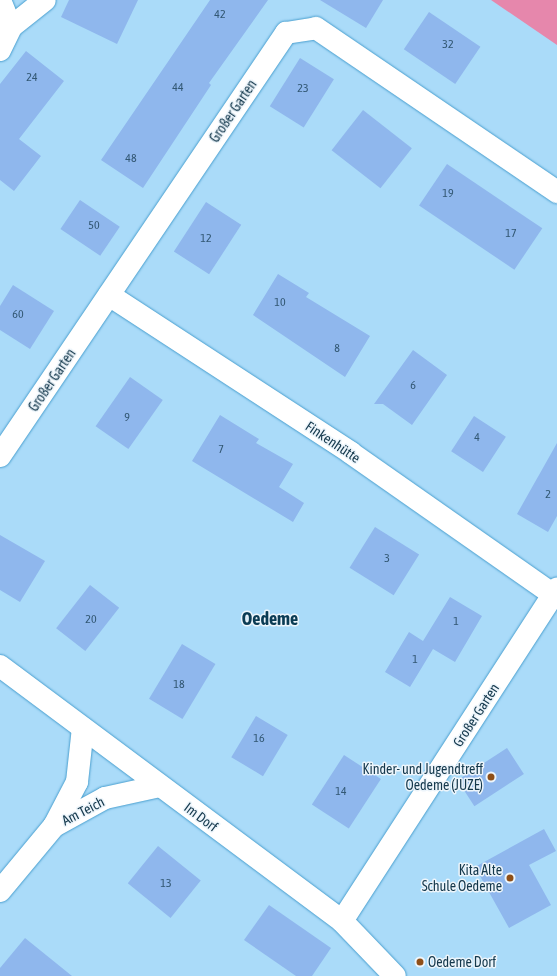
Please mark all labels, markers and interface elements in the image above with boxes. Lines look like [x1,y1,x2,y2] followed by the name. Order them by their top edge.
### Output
[214,8,226,22] house number: 42
[442,38,454,52] house number: 32
[26,71,38,85] house number: 24
[206,76,260,146] street label: Großer Garten
[172,81,184,95] house number: 44
[297,82,309,96] house number: 23
[125,152,137,166] house number: 48
[442,187,454,201] house number: 19
[88,219,100,233] house number: 50
[505,227,517,241] house number: 17
[200,232,212,246] house number: 12
[274,296,286,310] house number: 10
[12,308,24,322] house number: 60
[334,342,340,356] house number: 8
[25,345,79,415] street label: Großer Garten
[410,379,416,393] house number: 6
[124,411,130,425] house number: 9
[302,418,364,466] street label: Finkenhütte
[474,431,480,445] house number: 4
[218,443,224,457] house number: 7
[545,488,551,502] house number: 2
[384,552,390,566] house number: 3
[242,608,298,630] district label: Oedeme
[85,613,97,627] house number: 20
[453,615,459,629] house number: 1
[412,653,418,667] house number: 1
[173,678,185,692] house number: 18
[449,680,503,750] street label: Großer Garten
[253,732,265,746] house number: 16
[363,761,483,794] place label: Kinder- und Jugendtreff Oedeme (JUZE)
[486,772,496,782] marker: Kinder- und Jugendtreff Oedeme (JUZE)
[335,785,347,799] house number: 14
[59,793,107,829] street label: Am Teich
[181,799,221,835] street label: Im Dorf
[422,862,502,894] place label: Kita Alte Schule Oedeme
[505,873,515,883] marker: Kita Alte Schule Oedeme
[160,877,172,891] house number: 13
[428,954,496,970] place label: Oedeme Dorf
[415,957,425,967] marker: Oedeme Dorf

